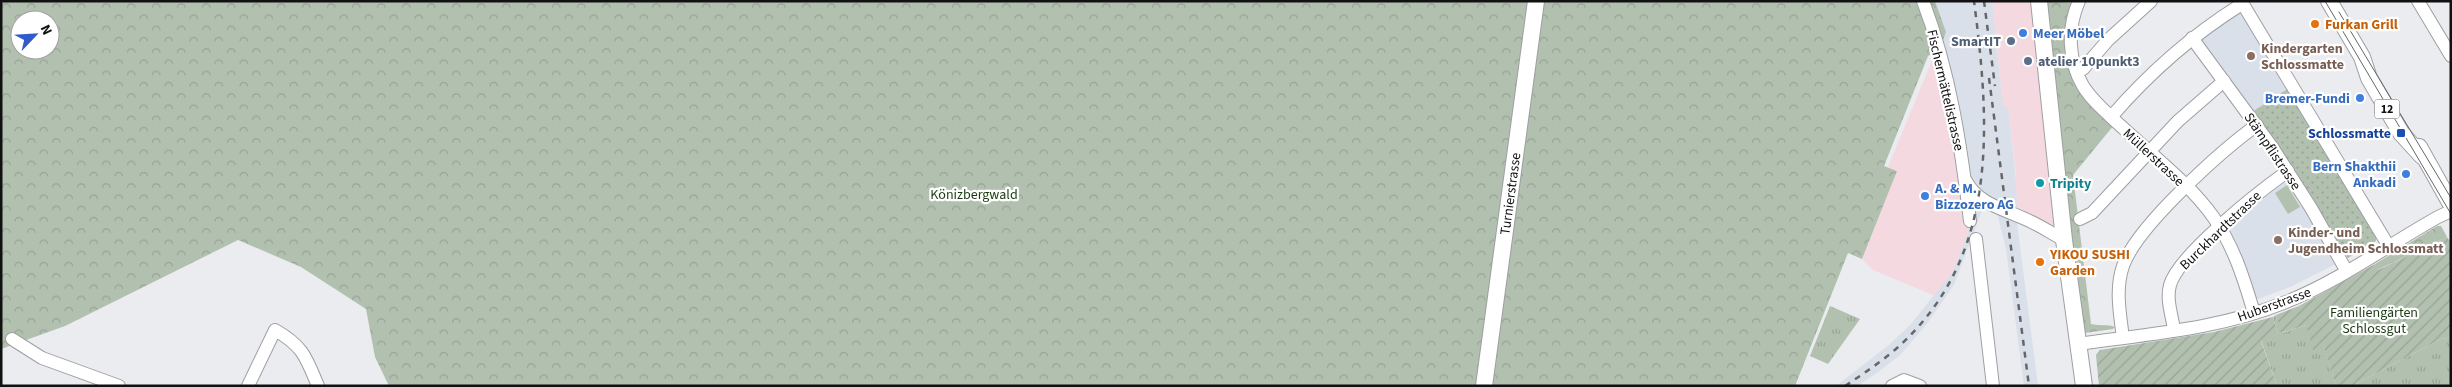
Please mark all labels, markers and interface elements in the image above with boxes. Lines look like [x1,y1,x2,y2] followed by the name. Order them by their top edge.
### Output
[10,10,60,60] north arrow
[2325,15,2398,35] place label: Furkan Grill
[2309,18,2321,30] marker: Furkan Grill
[35,21,57,38] text: N
[2033,24,2104,44] place label: Meer Möbel
[2017,27,2029,39] marker: Meer Möbel
[1921,28,1969,153] street label: Fischermättelistrasse
[1951,32,2001,52] place label: SmartIT
[2005,35,2017,47] marker: SmartIT
[2261,39,2344,75] place label: Kindergarten Schlossmatte
[2245,50,2257,62] marker: Kindergarten Schlossmatte
[2038,52,2140,72] place label: atelier 10punkt3
[2022,55,2034,67] marker: atelier 10punkt3
[2265,89,2350,109] place label: Bremer-Fundi
[2354,92,2366,104] marker: Bremer-Fundi
[2374,100,2400,118] road number: 12
[2239,109,2306,194] street label: Stämpflistrasse
[2118,124,2188,191] street label: Müllerstrasse
[2308,124,2391,144] place label: Schlossmatte
[2395,127,2407,139] marker: Schlossmatte
[1496,151,1526,236] street label: Turnierstrasse
[2312,157,2396,193] place label: Bern Shakthii Ankadi
[2400,168,2412,180] marker: Bern Shakthii Ankadi
[2050,174,2092,194] place label: Tripity
[2034,177,2046,189] marker: Tripity
[1934,179,2014,215] place label: A. & M. Bizzozero AG
[930,185,1018,205] park label: Könizbergwald
[2176,187,2266,275] street label: Burckhardtstrasse
[1919,190,1931,202] marker: A. & M. Bizzozero AG
[2288,223,2444,259] place label: Kinder- und Jugendheim Schlossmatt
[2272,234,2284,246] marker: Kinder- und Jugendheim Schlossmatt
[2049,245,2130,281] place label: YIKOU SUSHI Garden
[2034,256,2046,268] marker: YIKOU SUSHI Garden
[2235,282,2314,327] street label: Huberstrasse
[2330,303,2418,339] park label: Familiengärten Schlossgut

